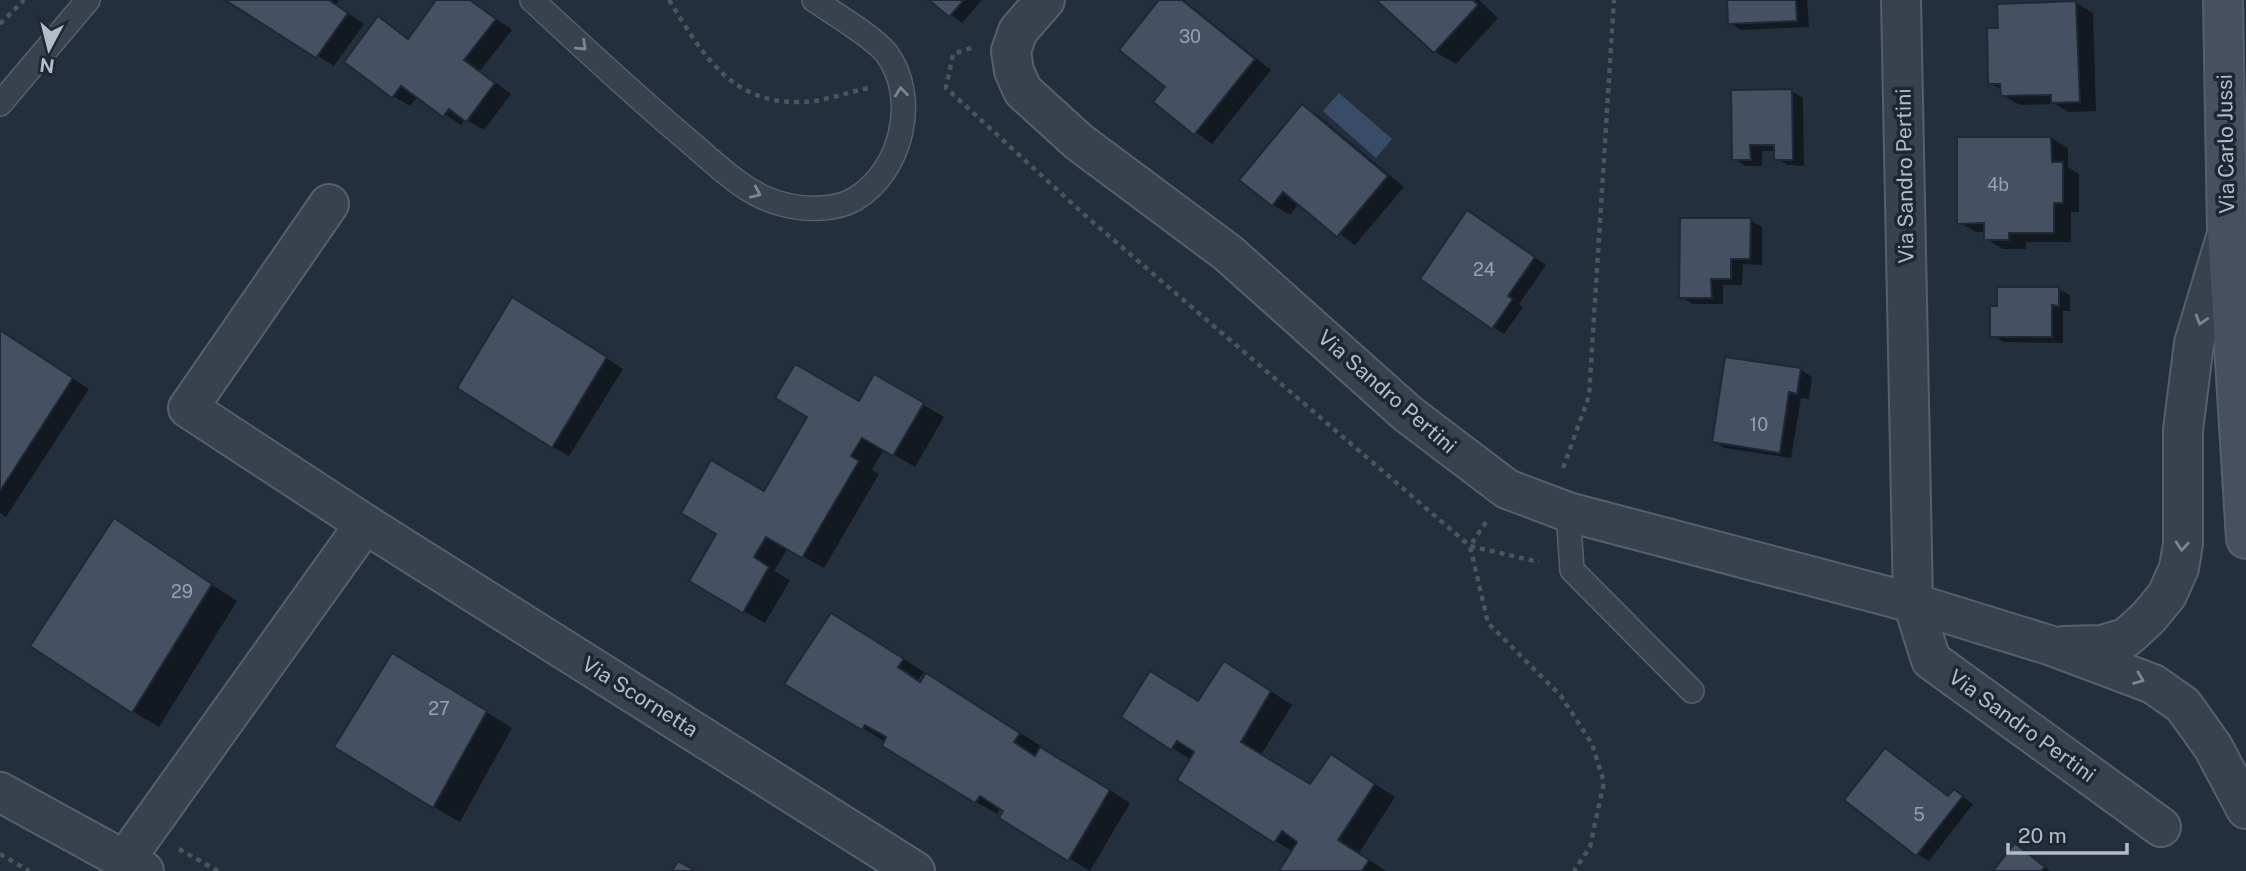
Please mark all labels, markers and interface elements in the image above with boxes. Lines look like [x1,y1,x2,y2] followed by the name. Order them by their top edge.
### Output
[14,14,84,84] north arrow
[1179,26,1201,47] house number: 30
[574,38,587,51] one-way arrow
[38,54,56,78] text: N
[2212,74,2239,214] street label: Via Carlo Jussi
[894,86,909,98] one-way arrow
[1890,88,1919,264] street label: Via Sandro Pertini
[1987,174,2009,195] house number: 4b
[748,185,761,199] one-way arrow
[1473,259,1495,280] house number: 24
[2194,314,2209,326] one-way arrow
[1313,325,1462,459] street label: Via Sandro Pertini
[1750,414,1768,435] house number: 10
[2175,541,2190,552] one-way arrow
[171,581,193,602] house number: 29
[578,651,703,742] street label: Via Scornetta
[1944,664,2100,787] street label: Via Sandro Pertini
[2132,671,2144,685] one-way arrow
[428,698,450,719] house number: 27
[1913,804,1925,825] house number: 5
[2008,812,2127,856] scale bar
[2018,823,2067,848] text: 20 m

